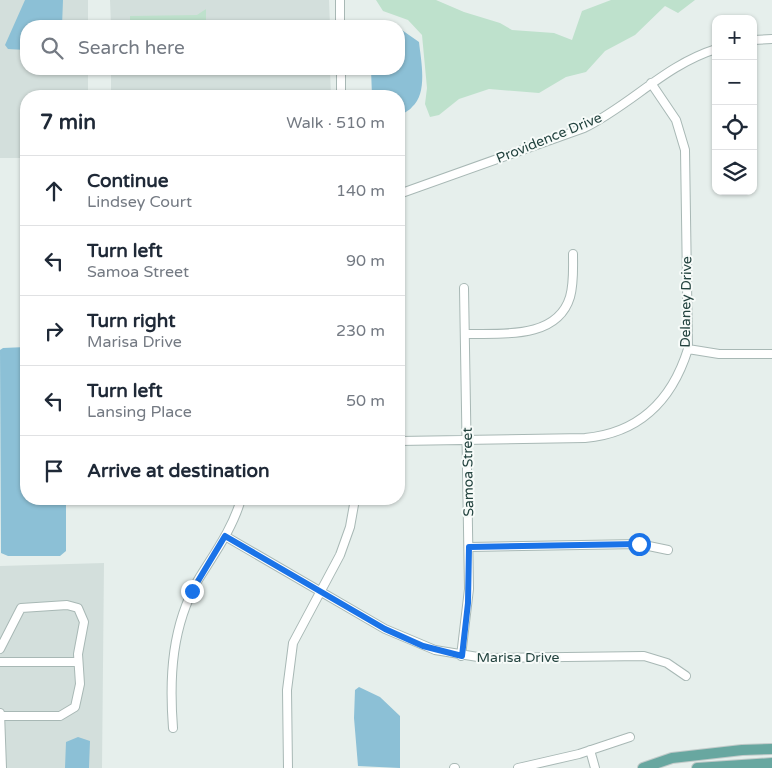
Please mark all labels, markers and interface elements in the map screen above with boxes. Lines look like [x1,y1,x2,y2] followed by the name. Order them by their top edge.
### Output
[712,15,757,195] map controls
[712,15,757,60] button: +
[20,20,405,75] search box
[38,34,66,62] icon: search
[78,37,185,59] text: Search here
[712,60,757,105] button: −
[712,105,757,150] button: locate
[494,109,604,167] street label: Providence Drive
[40,110,96,135] text: 7 min
[286,113,385,133] text: Walk · 510 m
[712,150,757,195] button: layers
[87,170,169,192] text: Continue
[40,177,68,205] icon: ahead
[336,181,385,201] text: 140 m
[87,192,192,212] text: Lindsey Court
[87,240,163,262] text: Turn left
[40,247,68,275] icon: left
[346,251,385,271] text: 90 m
[677,256,695,348] street label: Delaney Drive
[87,262,189,282] text: Samoa Street
[87,310,175,332] text: Turn right
[40,317,68,345] icon: right
[336,321,385,341] text: 230 m
[87,332,182,352] text: Marisa Drive
[87,380,163,402] text: Turn left
[40,387,68,415] icon: left
[346,391,385,411] text: 50 m
[87,402,192,422] text: Lansing Place
[459,427,477,517] street label: Samoa Street
[40,457,68,485] icon: arrive
[87,460,270,482] text: Arrive at destination
[628,533,651,556] route start
[181,580,204,603] route end
[477,649,560,666] street label: Marisa Drive

